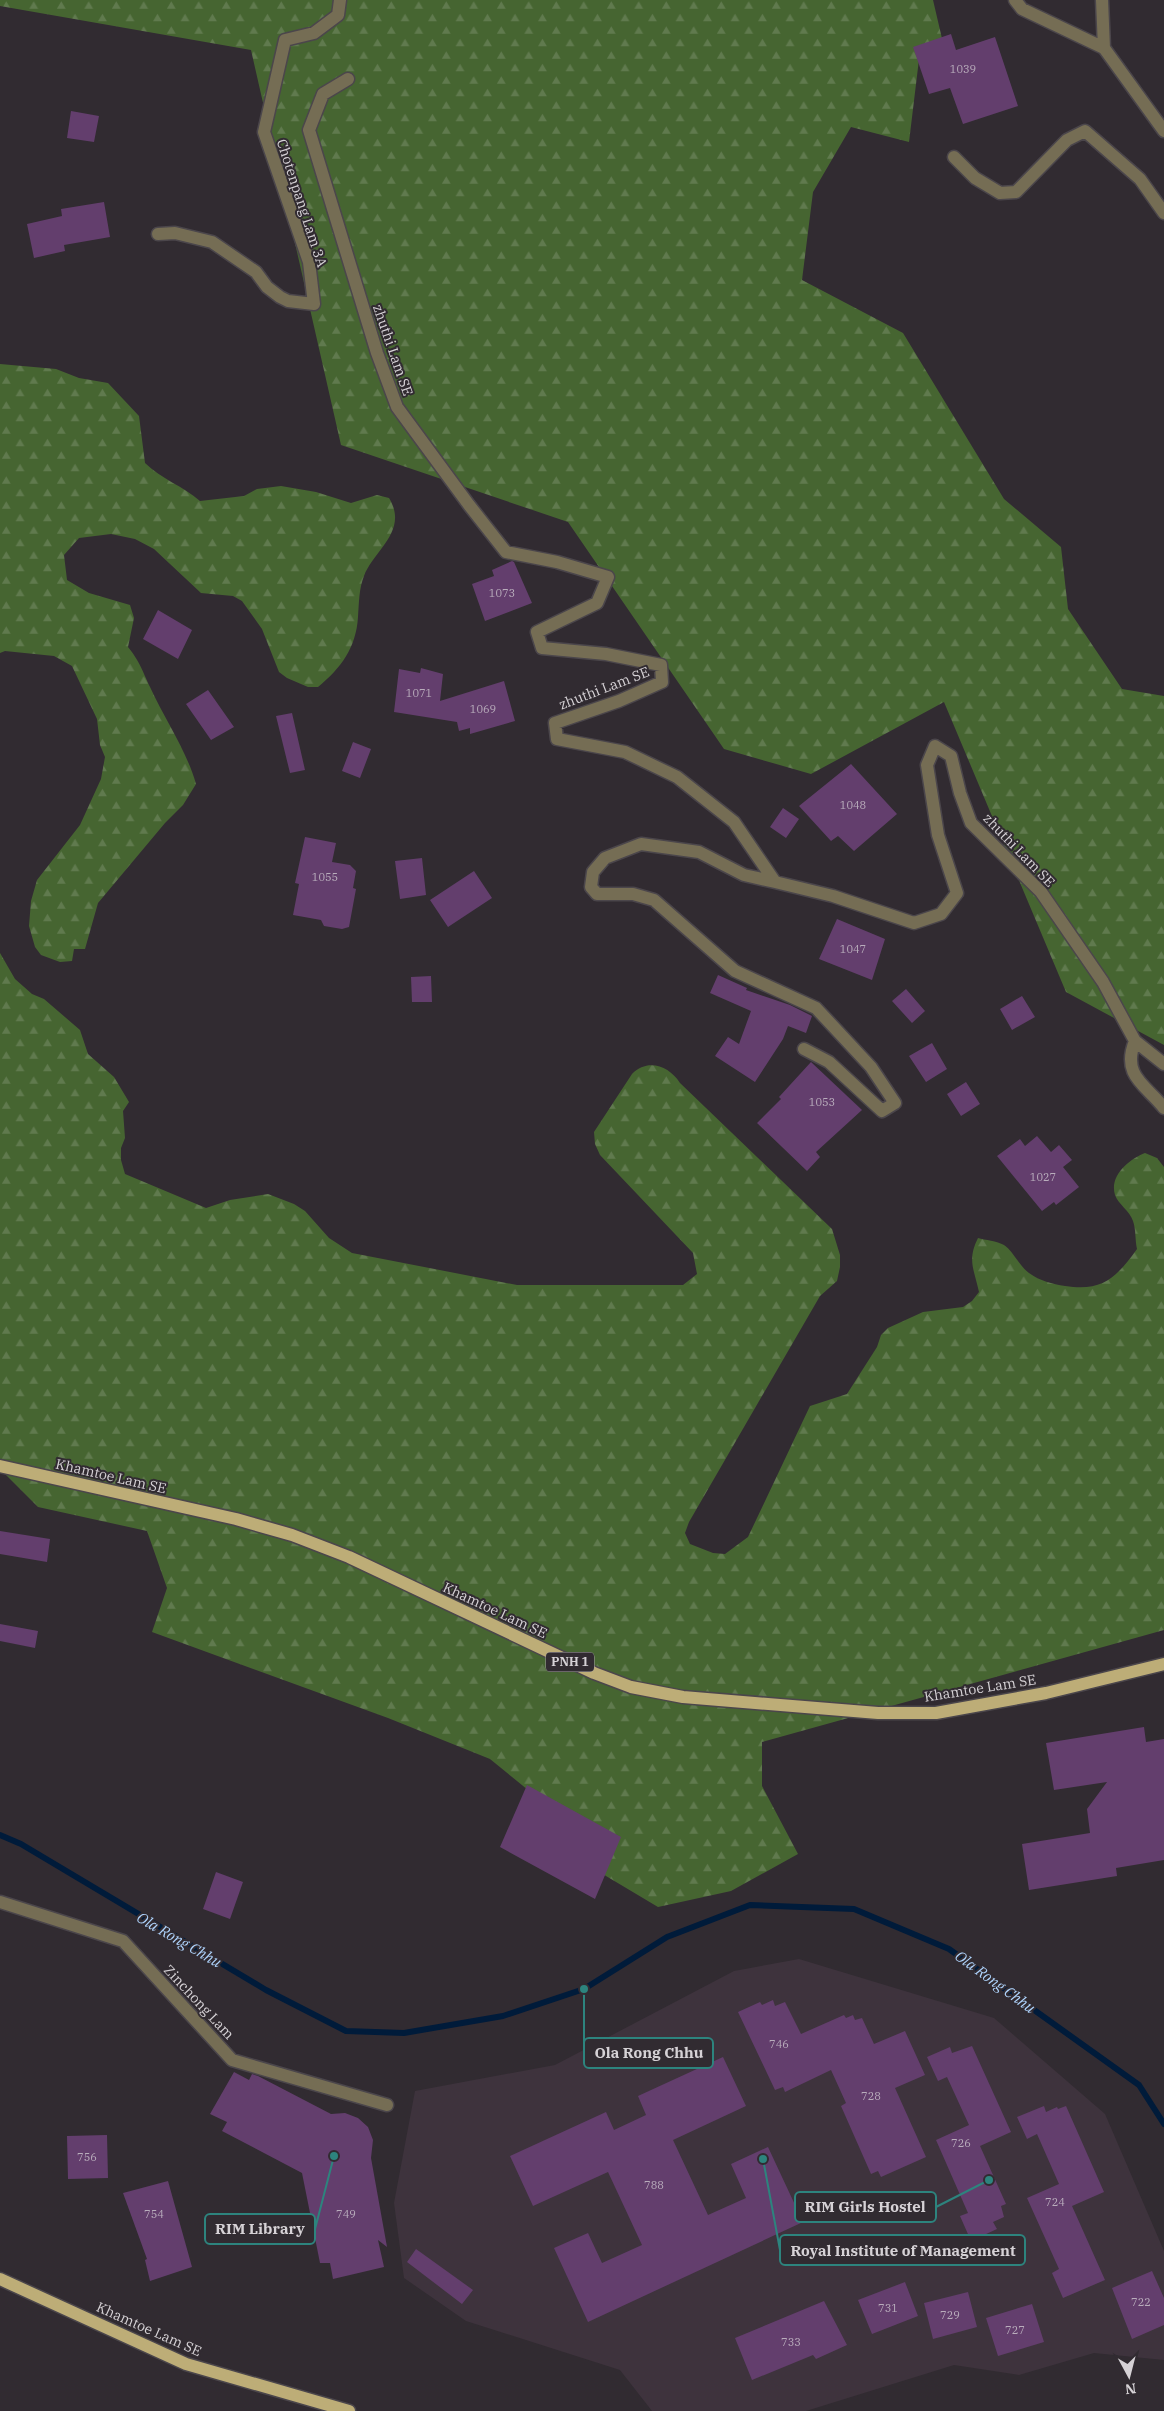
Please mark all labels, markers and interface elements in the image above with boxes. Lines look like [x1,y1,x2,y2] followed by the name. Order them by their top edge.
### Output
[950,62,976,76] house number: 1039
[273,137,331,270] street label: Chotenpang Lam 3A
[369,302,417,398] street label: zhuthi Lam SE
[489,586,515,600] house number: 1073
[556,662,652,714] street label: zhuthi Lam SE
[406,686,432,700] house number: 1071
[470,702,496,716] house number: 1069
[840,798,866,812] house number: 1048
[979,809,1059,891] street label: zhuthi Lam SE
[312,870,338,884] house number: 1055
[840,942,866,956] house number: 1047
[809,1095,835,1109] house number: 1053
[1030,1170,1056,1184] house number: 1027
[54,1455,168,1497] street label: Khamtoe Lam SE
[440,1578,550,1642] street label: Khamtoe Lam SE
[546,1652,594,1671] road number: PNH 1
[923,1670,1037,1706] street label: Khamtoe Lam SE
[133,1908,226,1972] water label: Ola Rong Chhu
[951,1946,1040,2017] water label: Ola Rong Chhu
[160,1961,238,2043] street label: Zinchong Lam
[769,2037,789,2051] house number: 746
[584,2038,713,2068] callout: Ola Rong Chhu
[594,2043,704,2062] text: Ola Rong Chhu
[861,2089,881,2103] house number: 728
[951,2136,971,2150] house number: 726
[77,2150,97,2164] house number: 756
[644,2178,664,2192] house number: 788
[795,2192,936,2222] callout: RIM Girls Hostel
[1045,2195,1065,2209] house number: 724
[804,2197,926,2216] text: RIM Girls Hostel
[144,2207,164,2221] house number: 754
[336,2207,356,2221] house number: 749
[205,2214,315,2244] callout: RIM Library
[215,2219,305,2238] text: RIM Library
[780,2235,1025,2265] callout: Royal Institute of Management
[790,2241,1016,2260] text: Royal Institute of Management
[1131,2295,1151,2309] house number: 722
[94,2298,204,2360] street label: Khamtoe Lam SE
[878,2301,898,2315] house number: 731
[940,2308,960,2322] house number: 729
[1005,2323,1025,2337] house number: 727
[781,2335,801,2349] house number: 733
[1104,2351,1154,2401] north arrow
[1124,2379,1137,2399] text: N

